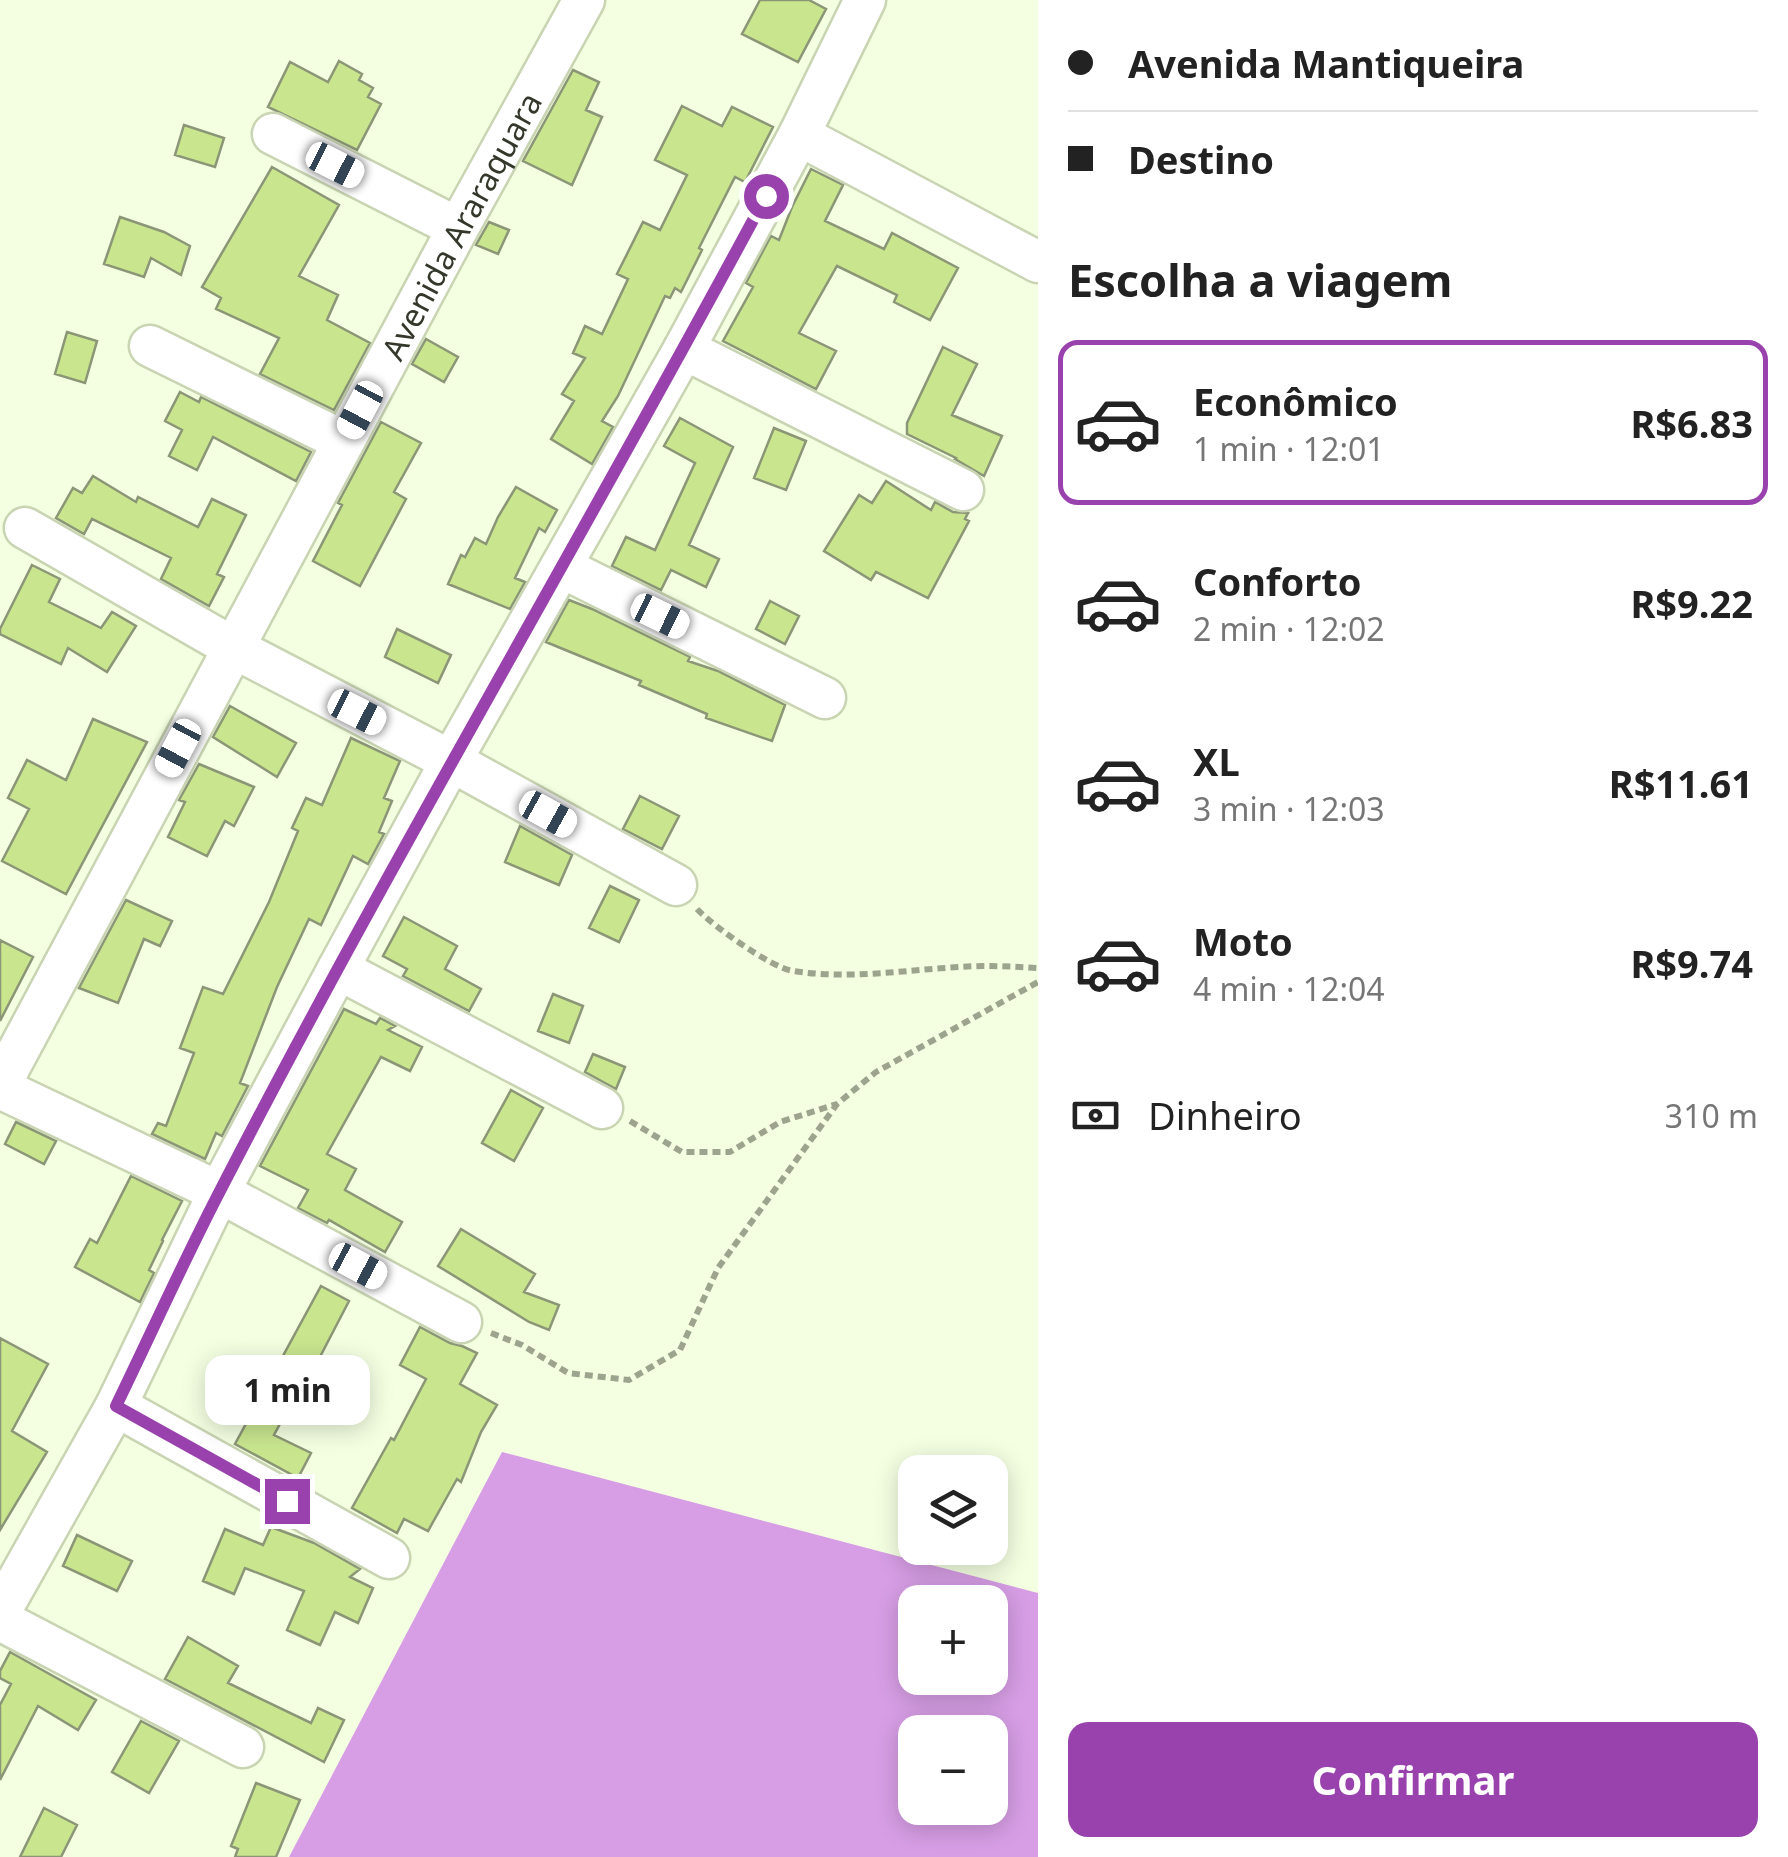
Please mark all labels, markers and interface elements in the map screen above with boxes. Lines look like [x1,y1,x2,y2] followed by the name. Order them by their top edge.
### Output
[1128,37,1524,89] text: Avenida Mantiqueira
[370,84,551,367] street label: Avenida Araraquara
[1128,133,1274,185] text: Destino
[301,138,369,192] car
[744,174,789,219] route start
[1068,249,1452,310] text: Escolha a viagem
[1193,375,1398,427] text: Econômico
[333,376,387,444] car
[1073,378,1163,468] icon: car
[1630,397,1753,449] text: R$6.83
[1193,427,1385,470] text: 1 min · 12:01
[1193,555,1362,607] text: Conforto
[1073,558,1163,648] icon: car
[1630,577,1753,629] text: R$9.22
[626,589,694,643] car
[1193,607,1385,650] text: 2 min · 12:02
[323,685,391,739] car
[151,714,205,782] car
[1193,735,1240,787] text: XL
[1073,738,1163,828] icon: car
[1609,757,1753,809] text: R$11.61
[514,786,582,842] car
[1193,787,1385,830] text: 3 min · 12:03
[1193,915,1293,967] text: Moto
[1073,918,1163,1008] icon: car
[1630,937,1753,989] text: R$9.74
[1193,967,1385,1010] text: 4 min · 12:04
[1068,1088,1123,1143] icon: cash
[1148,1089,1302,1141] text: Dinheiro
[1665,1094,1758,1137] text: 310 m
[324,1239,392,1293] car
[204,1356,370,1426] callout: 1 min
[243,1368,332,1411] text: 1 min
[898,1455,1008,1825] map controls
[898,1455,1008,1565] button: layers
[265,1479,310,1524] route end
[898,1585,1008,1695] button: +
[898,1715,1008,1825] button: −
[1068,1722,1758,1837] button: Confirmar

